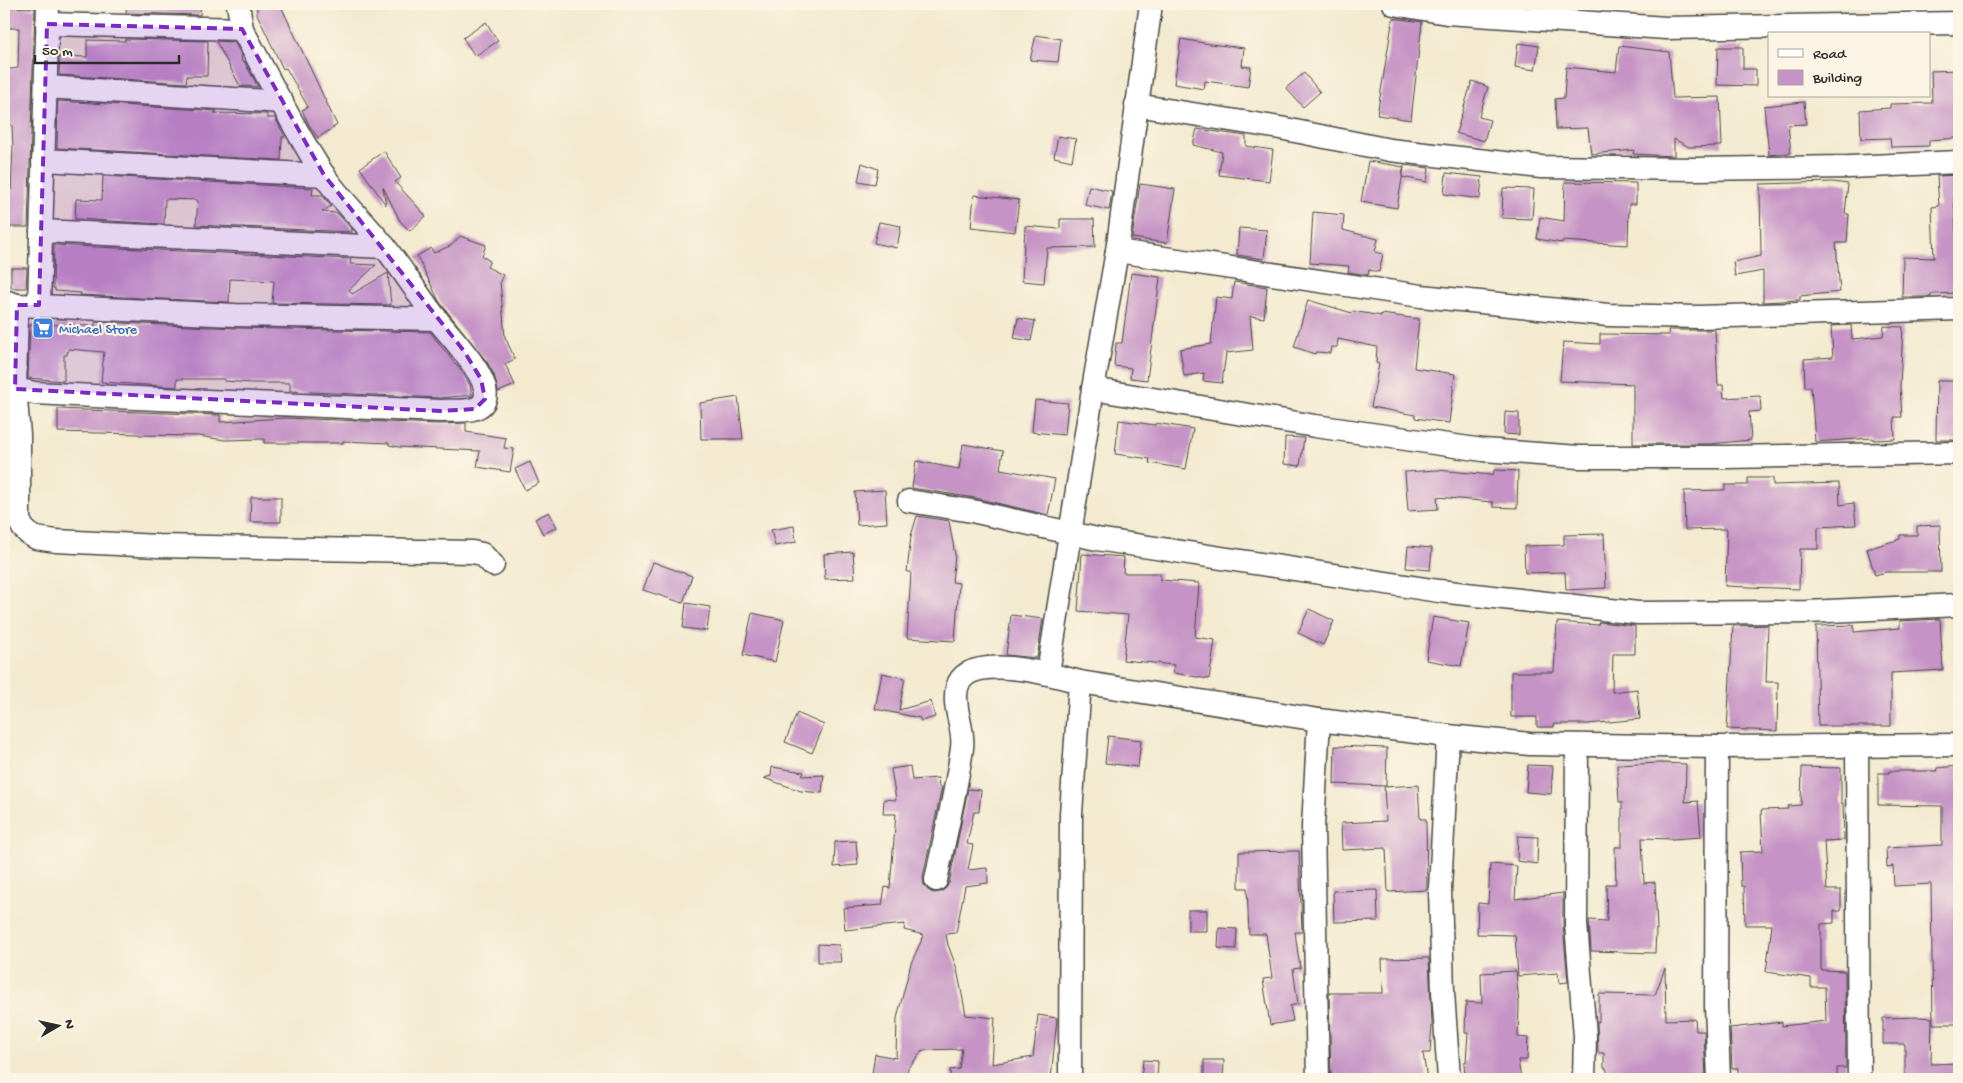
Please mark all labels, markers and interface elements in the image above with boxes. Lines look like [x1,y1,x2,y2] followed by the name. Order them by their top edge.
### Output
[35,32,179,64] scale bar
[1768,32,1930,98] legend
[42,43,73,61] text: 50 m
[1813,46,1847,64] text: Road
[1812,70,1862,88] text: Building
[31,316,55,340] supermarket icon: Michael Store
[59,322,138,339] place label: Michael Store
[32,1000,82,1050] north arrow
[59,1019,77,1030] text: N

